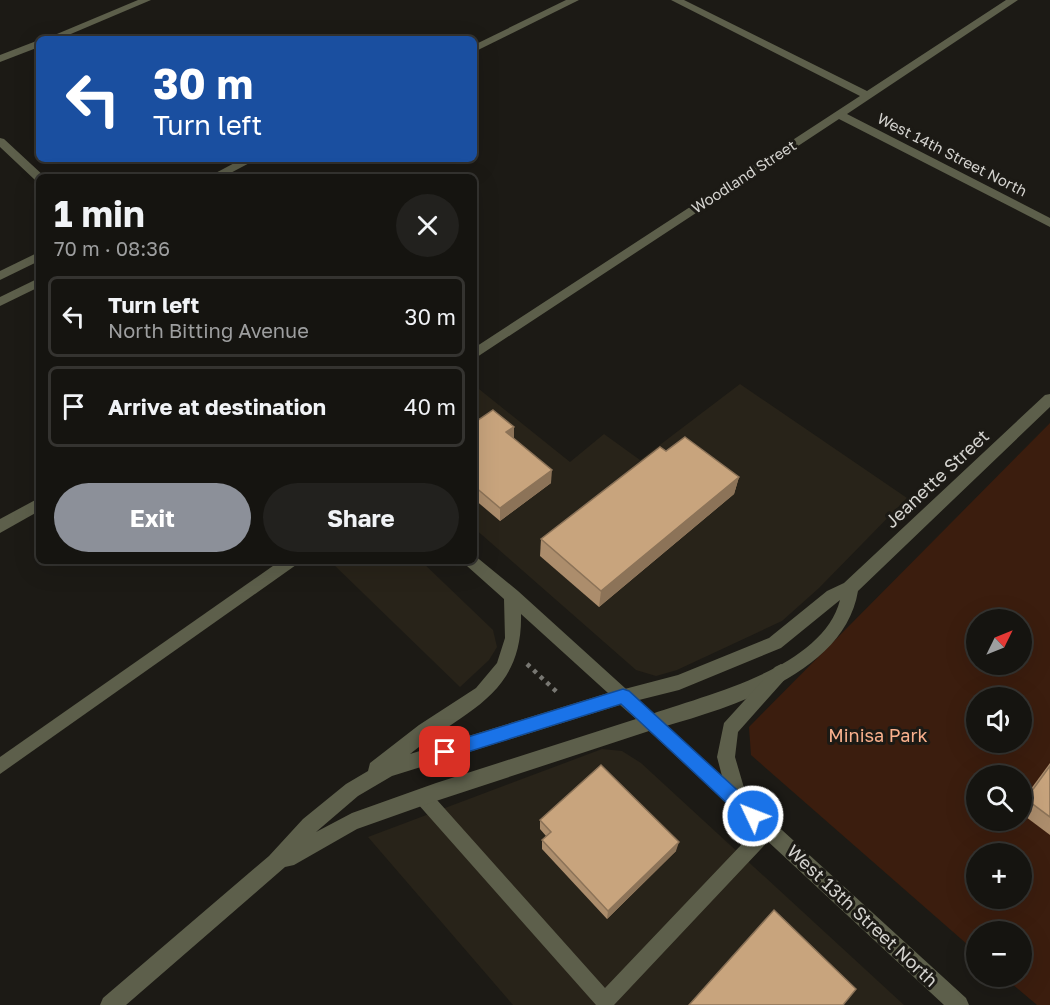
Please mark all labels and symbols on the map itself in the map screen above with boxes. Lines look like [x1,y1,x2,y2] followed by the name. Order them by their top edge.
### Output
[875,109,1030,200] street label: West 14th Street North
[688,136,799,217] street label: Woodland Street
[880,424,993,532] street label: Jeanette Street
[966,609,1032,675] north arrow
[828,724,928,746] park label: Minisa Park
[419,726,470,777] pin
[721,784,785,848] position arrow
[783,840,943,991] street label: West 13th Street North

